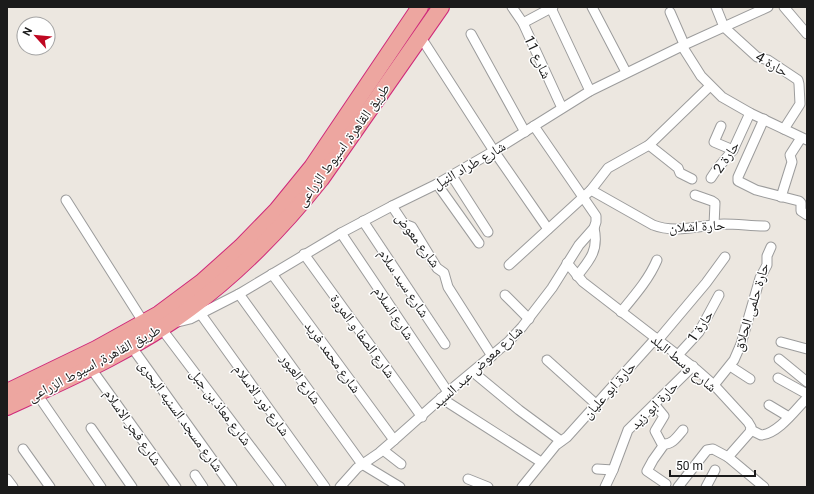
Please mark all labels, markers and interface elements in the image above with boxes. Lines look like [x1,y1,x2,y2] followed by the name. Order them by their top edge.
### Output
[16,16,56,56] north arrow
[20,25,35,38] text: N
[519,33,555,82] street label: شارع 11
[752,48,791,81] street label: حارة 4
[293,80,395,211] street label: طريق القاهرة, اسيوط الزراعى
[430,138,509,194] street label: شارع طراد النيل
[710,138,743,177] street label: حارة 2
[391,210,444,272] street label: شارع معوض
[668,217,726,236] street label: حارة اشلان
[374,246,433,321] street label: شارع سيد سلام
[730,261,773,353] street label: حارة حلمى الحلاق
[369,283,418,344] street label: شارع السلام
[326,291,399,382] street label: شارع الصفا و المروة
[684,307,717,346] street label: حارة 1
[300,318,364,397] street label: شارع محمد فريد
[25,321,164,407] street label: طريق القاهرة, اسيوط الزراعى
[428,322,527,413] street label: شارع معوض عبد السيد
[647,331,720,397] street label: شارع وسط البلد
[275,350,325,408] street label: شارع العبور
[134,357,227,476] street label: شارع مسجد السنيه البحرى
[579,358,640,423] street label: حارة ابو عليان
[229,361,293,440] street label: شارع نور الاسلام
[185,366,255,450] street label: شارع معاذ بن جبل
[627,378,682,433] street label: حارة ابو زيد
[99,386,165,469] street label: شارع فجر الاسلام
[670,452,755,478] scale bar
[676,459,703,473] text: 50 m

